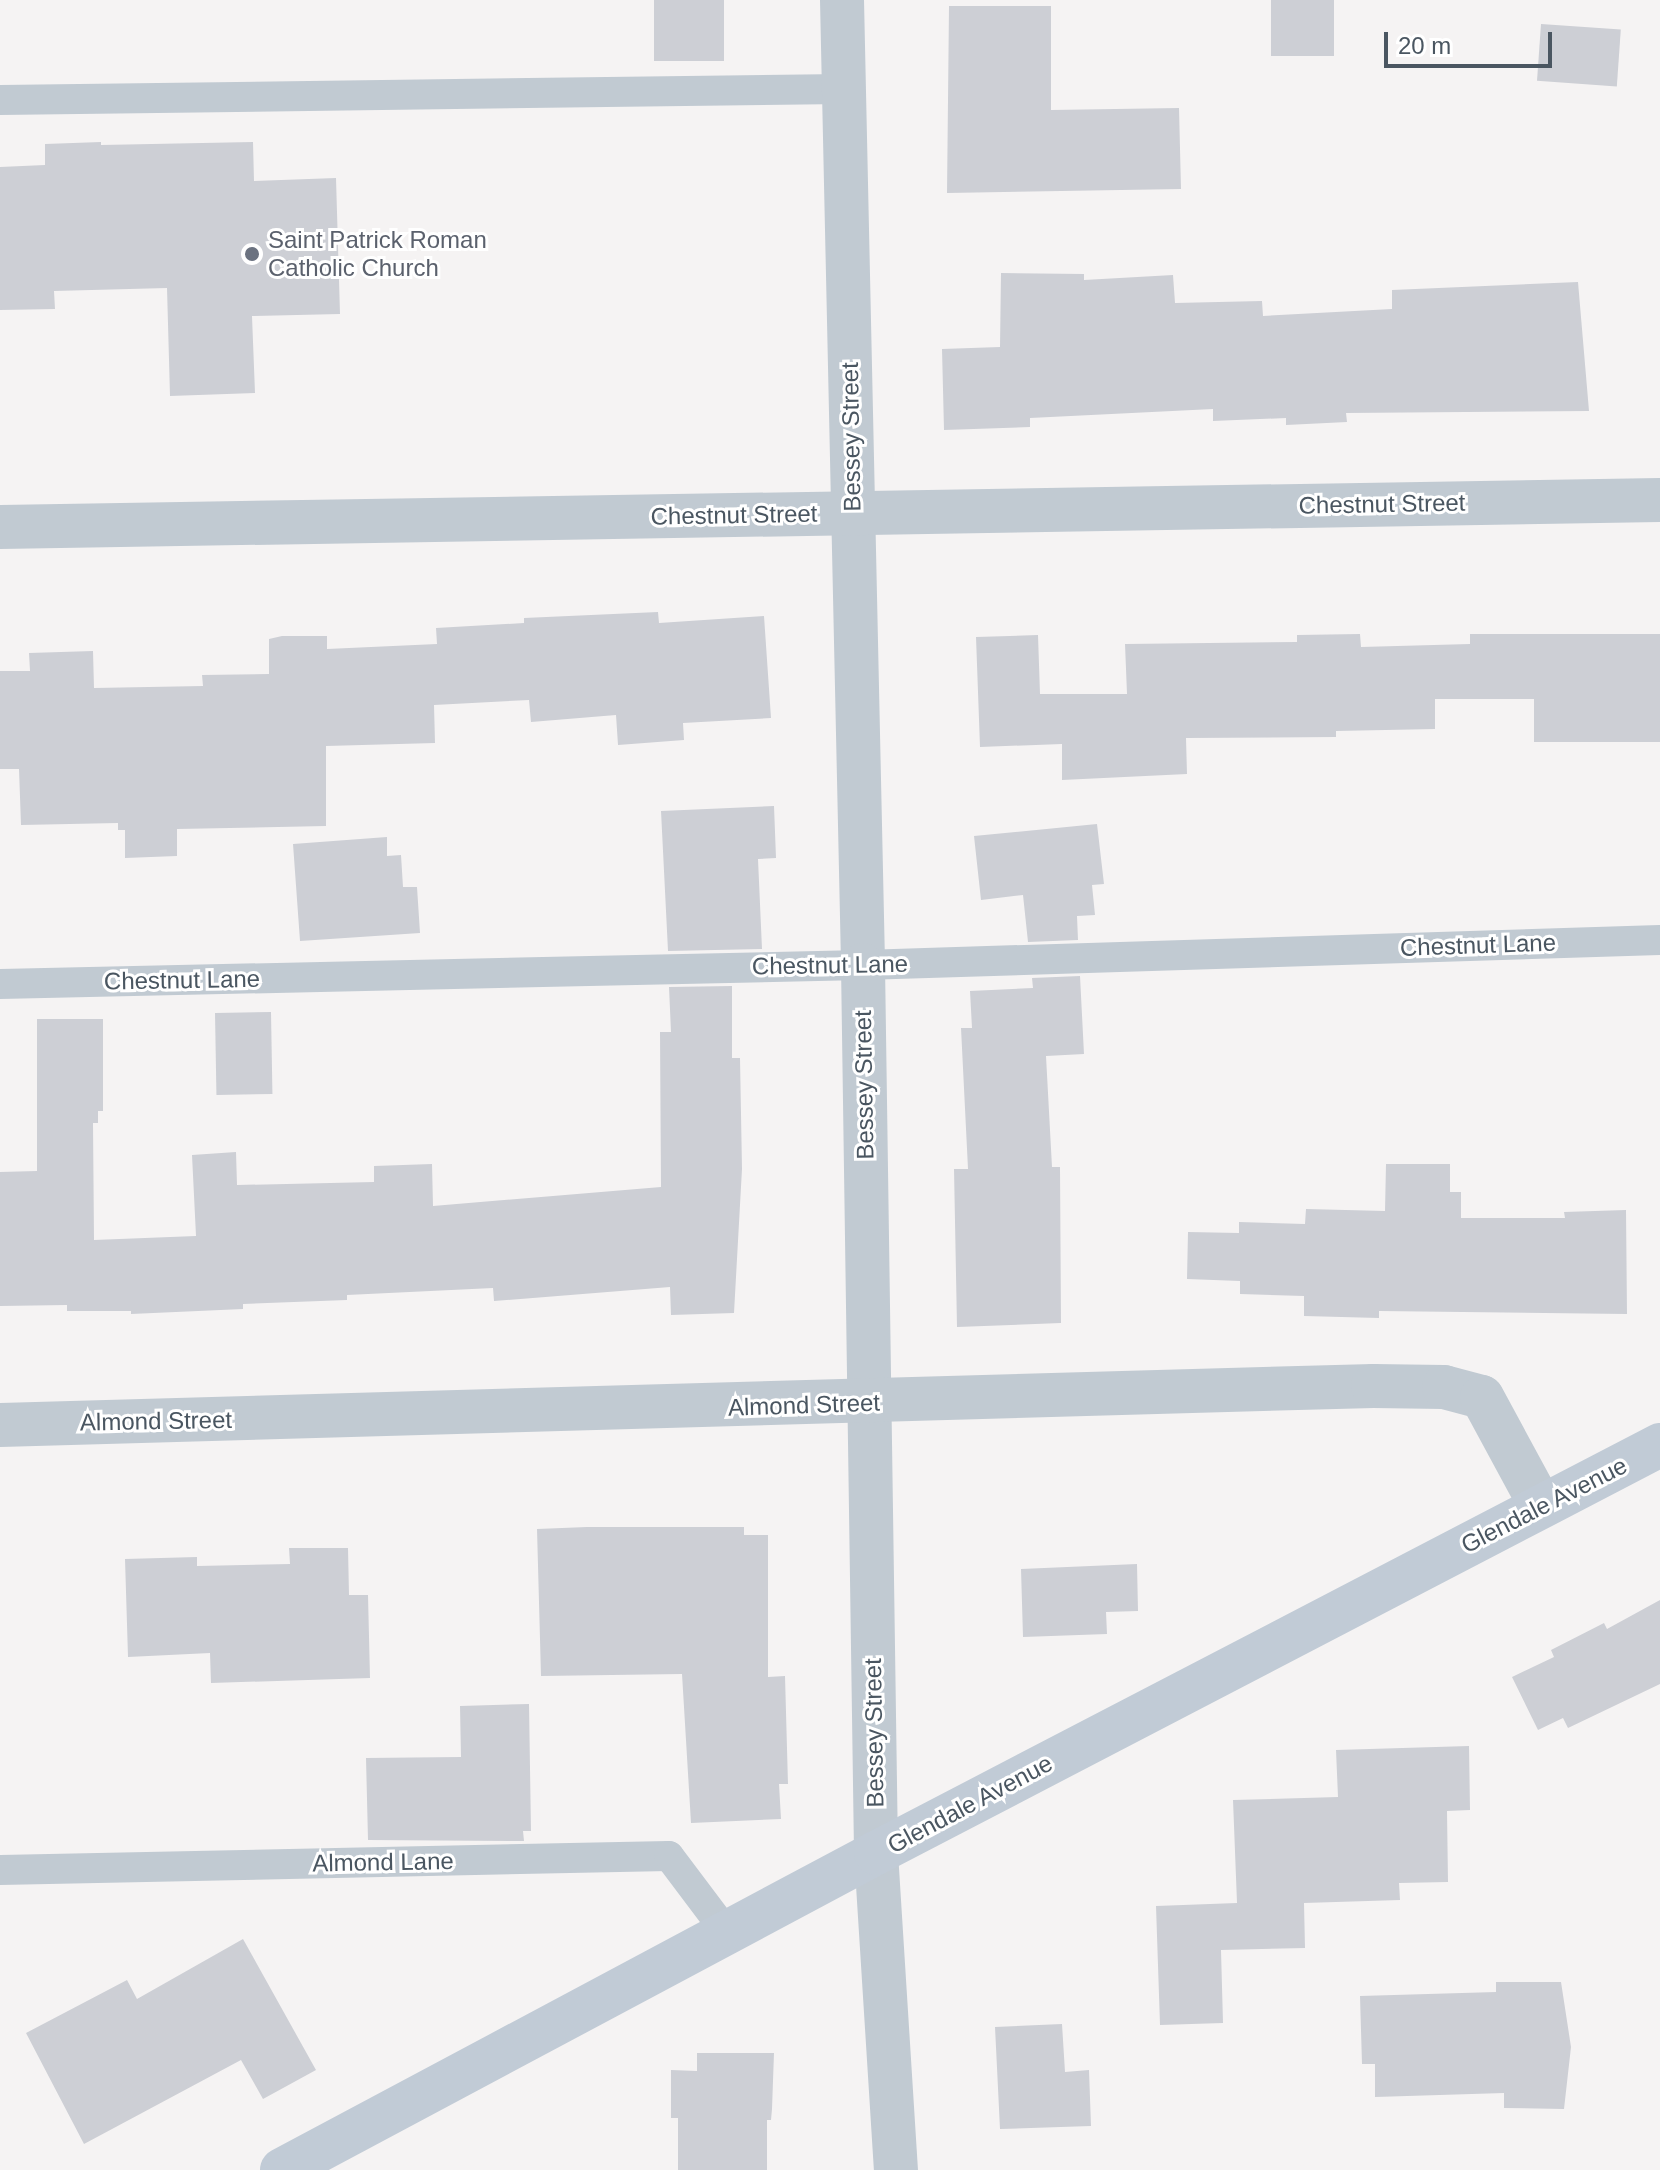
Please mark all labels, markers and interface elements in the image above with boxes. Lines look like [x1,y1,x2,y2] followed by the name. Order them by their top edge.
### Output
[1388,16,1556,66] scale bar
[1398,32,1451,59] text: 20 m
[268,226,487,282] place label: Saint Patrick Roman Catholic Church
[243,245,261,263] marker: Saint Patrick Roman Catholic Church
[835,362,867,512] street label: Bessey Street
[1298,488,1466,520] street label: Chestnut Street
[650,499,818,531] street label: Chestnut Street
[1399,928,1557,962] street label: Chestnut Lane
[752,949,908,981] street label: Chestnut Lane
[104,964,260,996] street label: Chestnut Lane
[848,1010,880,1160] street label: Bessey Street
[728,1388,880,1422] street label: Almond Street
[80,1405,232,1437] street label: Almond Street
[1456,1450,1632,1560] street label: Glendale Avenue
[858,1658,890,1808] street label: Bessey Street
[882,1748,1058,1860] street label: Glendale Avenue
[312,1846,454,1878] street label: Almond Lane

